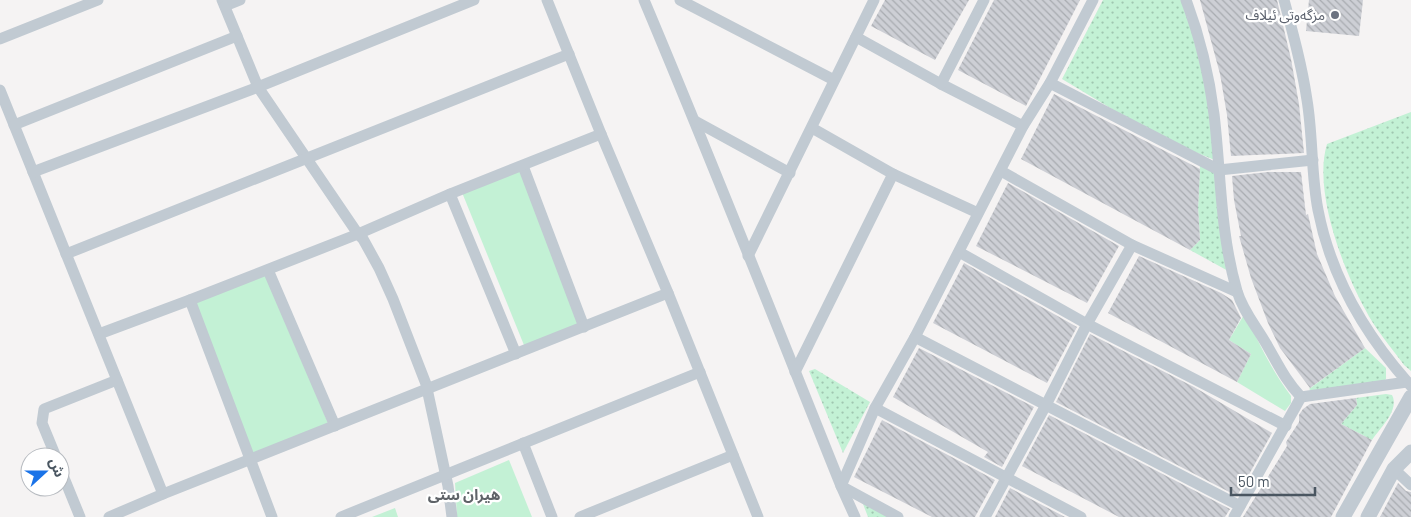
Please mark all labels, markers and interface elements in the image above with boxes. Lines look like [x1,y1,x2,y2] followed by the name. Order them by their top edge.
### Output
[1245,6,1325,24] place label: مزگەوتی ئیلاف
[1329,9,1341,21] marker: مزگەوتی ئیلاف
[20,447,70,497] north arrow
[46,455,69,479] text: ش
[1231,464,1315,496] scale bar
[1238,472,1270,490] text: 50 m
[428,485,501,504] district label: هیران ستی

